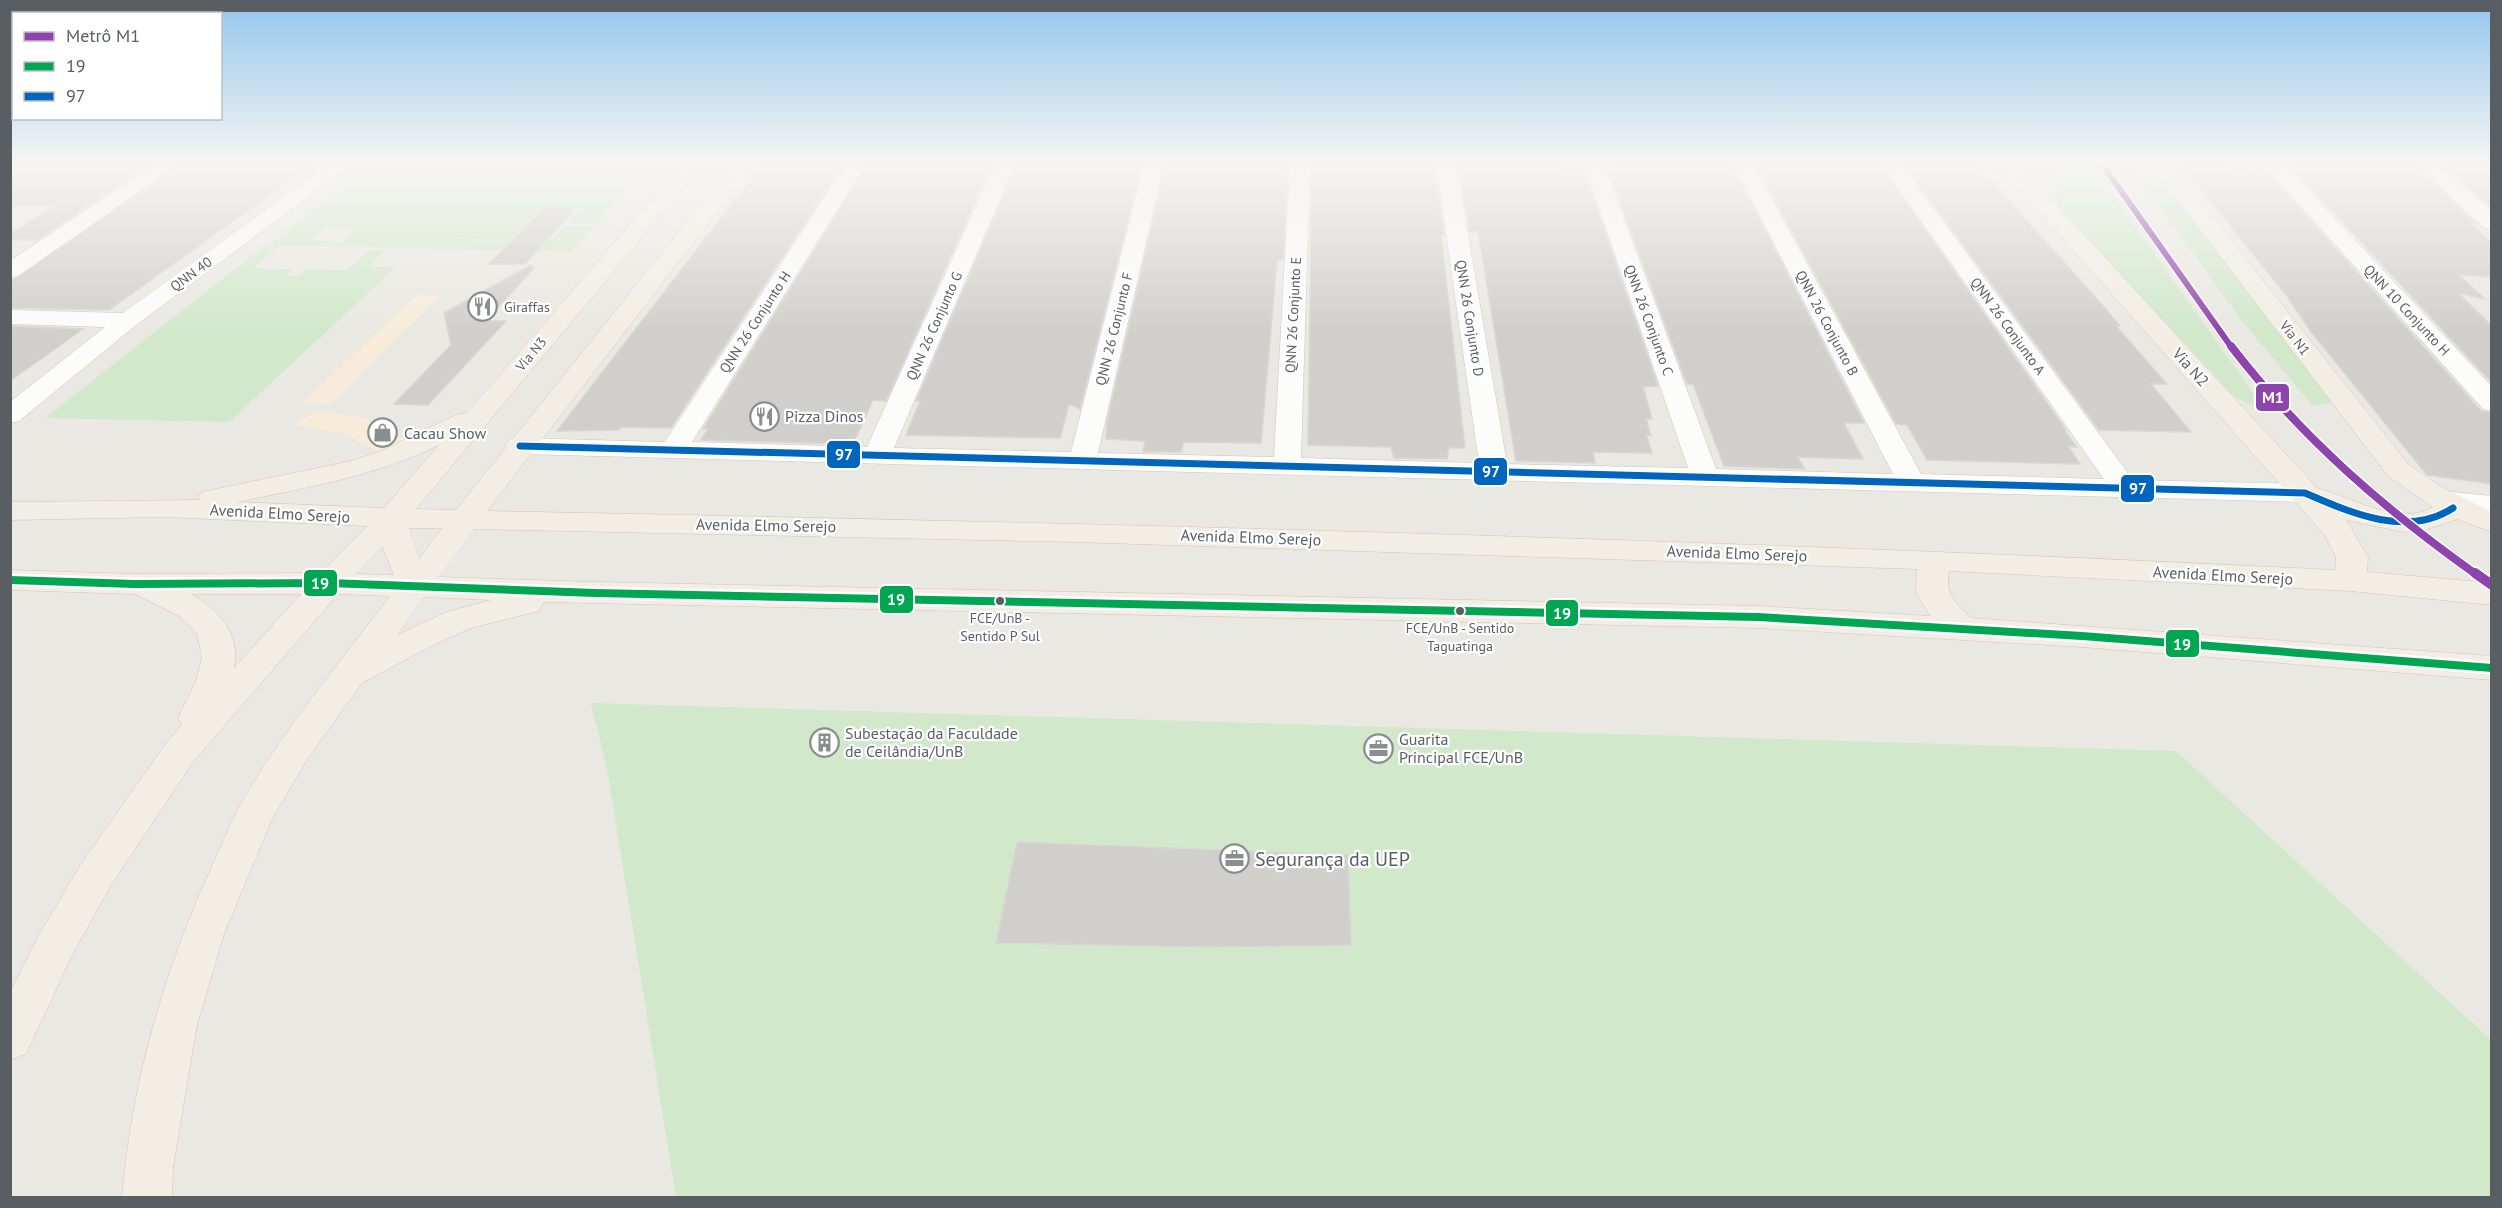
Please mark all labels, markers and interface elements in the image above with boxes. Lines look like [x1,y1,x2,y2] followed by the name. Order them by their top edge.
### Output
[12,12,222,120] legend
[66,24,140,47] text: Metrô M1
[66,54,86,77] text: 19
[66,84,86,107] text: 97
[167,253,216,295] street label: QNN 40
[1281,257,1305,373] street label: QNN 26 Conjunto E
[1452,258,1488,378] street label: QNN 26 Conjunto D
[2360,261,2454,359] street label: QNN 10 Conjunto H
[1621,262,1677,378] street label: QNN 26 Conjunto C
[1792,267,1862,379] street label: QNN 26 Conjunto B
[715,268,795,376] street label: QNN 26 Conjunto H
[902,269,966,383] street label: QNN 26 Conjunto G
[1091,271,1137,387] street label: QNN 26 Conjunto F
[1967,274,2050,379] street label: QNN 26 Conjunto A
[467,291,499,323] restaurant icon: Giraffas
[504,298,550,316] place label: Giraffas
[2275,316,2314,359] street label: Via N1
[511,333,551,376] street label: Via N3
[2168,343,2214,390] street label: Via N2
[2255,383,2290,412] line badge: M1
[2262,387,2284,407] text: M1
[748,400,780,432] restaurant icon: Pizza Dinos
[785,406,864,426] place label: Pizza Dinos
[367,417,399,449] shop icon: Cacau Show
[404,423,486,443] place label: Cacau Show
[826,440,861,469] line badge: 97
[835,444,853,464] text: 97
[1473,457,1508,486] line badge: 97
[1482,461,1500,481] text: 97
[2120,474,2155,503] line badge: 97
[2129,478,2147,498] text: 97
[209,499,351,527] street label: Avenida Elmo Serejo
[696,514,836,536] street label: Avenida Elmo Serejo
[1180,525,1322,549] street label: Avenida Elmo Serejo
[1666,541,1808,565] street label: Avenida Elmo Serejo
[2152,561,2294,589] street label: Avenida Elmo Serejo
[303,569,338,597] line badge: 19
[311,573,329,593] text: 19
[879,585,914,614] line badge: 19
[887,589,905,609] text: 19
[994,595,1006,607] marker: FCE/UnB - Sentido P Sul
[1545,599,1579,627] line badge: 19
[1553,603,1571,623] text: 19
[1454,605,1466,617] marker: FCE/UnB - Sentido Taguatinga
[960,609,1040,645] place label: FCE/UnB - Sentido P Sul
[1406,619,1514,655] place label: FCE/UnB - Sentido Taguatinga
[2165,629,2200,658] line badge: 19
[2173,634,2191,654] text: 19
[845,723,1018,761] place label: Subestação da Faculdade de Ceilândia/UnB
[808,726,840,758] building icon: Subestação da Faculdade de Ceilândia/UnB
[1399,729,1523,767] place label: Guarita Principal FCE/UnB
[1362,732,1394,764] office icon: Guarita Principal FCE/UnB
[1218,843,1250,875] office icon: Segurança da UEP
[1255,846,1410,872] place label: Segurança da UEP

